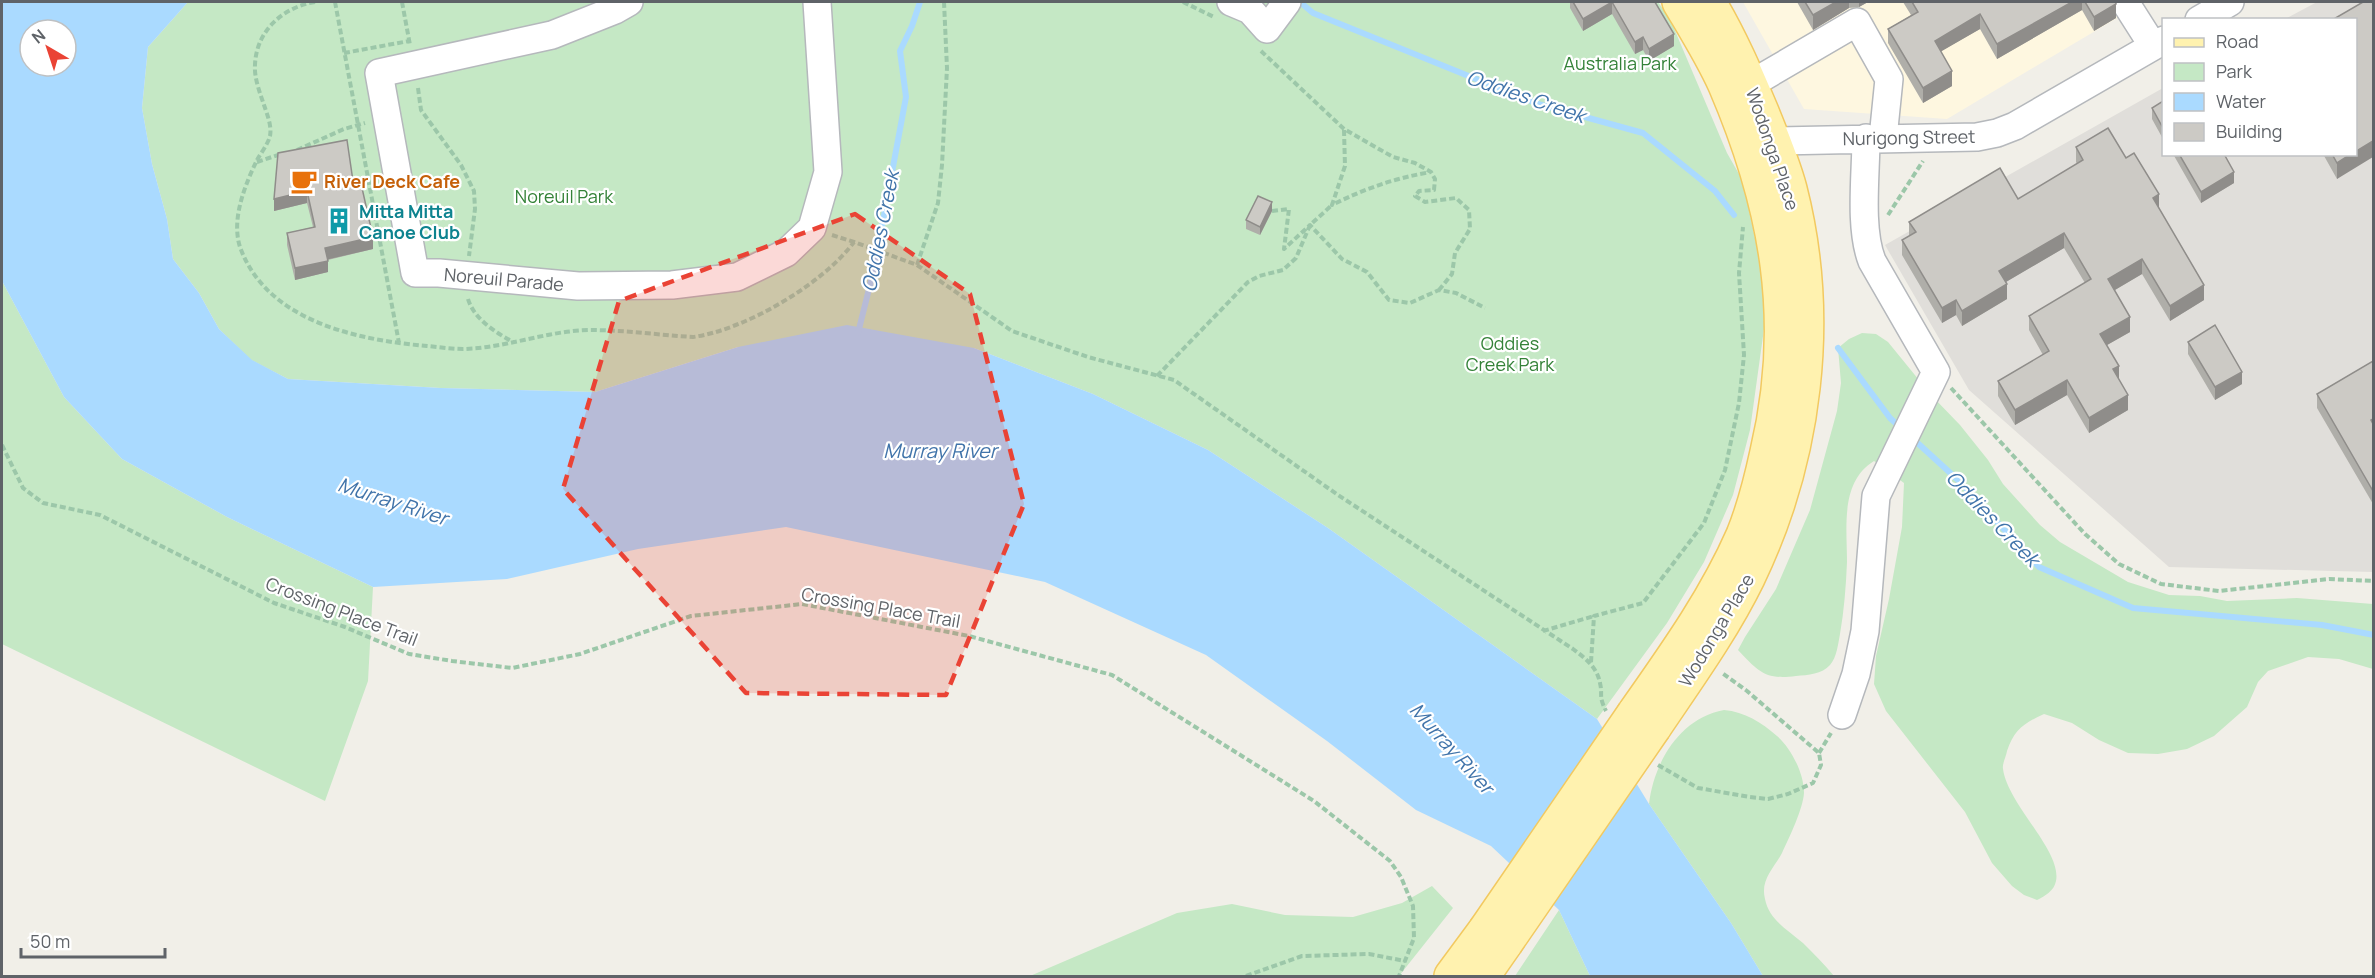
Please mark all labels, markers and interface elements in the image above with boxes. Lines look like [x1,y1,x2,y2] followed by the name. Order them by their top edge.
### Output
[18,18,78,78] north arrow
[2162,18,2357,156] legend
[27,24,50,49] text: N
[2216,29,2259,53] text: Road
[1564,51,1677,75] park label: Australia Park
[2216,59,2253,83] text: Park
[1463,63,1592,130] water label: Oddies Creek
[1741,85,1805,213] street label: Wodonga Place
[2216,89,2266,113] text: Water
[2216,119,2282,143] text: Building
[1842,124,1976,150] street label: Nurigong Street
[855,165,906,294] water label: Oddies Creek
[289,166,319,196] cafe icon: River Deck Cafe
[324,169,460,193] place label: River Deck Cafe
[515,184,614,208] park label: Noreuil Park
[359,199,460,244] place label: Mitta Mitta Canoe Club
[324,206,354,236] building icon: Mitta Mitta Canoe Club
[443,262,565,296] street label: Noreuil Parade
[1466,331,1555,376] park label: Oddies Creek Park
[883,437,1000,464] water label: Murray River
[1940,464,2048,574] water label: Oddies Creek
[335,471,454,532] water label: Murray River
[1673,569,1759,691] street label: Wodonga Place
[263,571,421,651] street label: Crossing Place Trail
[800,581,962,633] street label: Crossing Place Trail
[1404,697,1502,801] water label: Murray River
[21,921,165,959] scale bar
[30,929,70,953] text: 50 m

